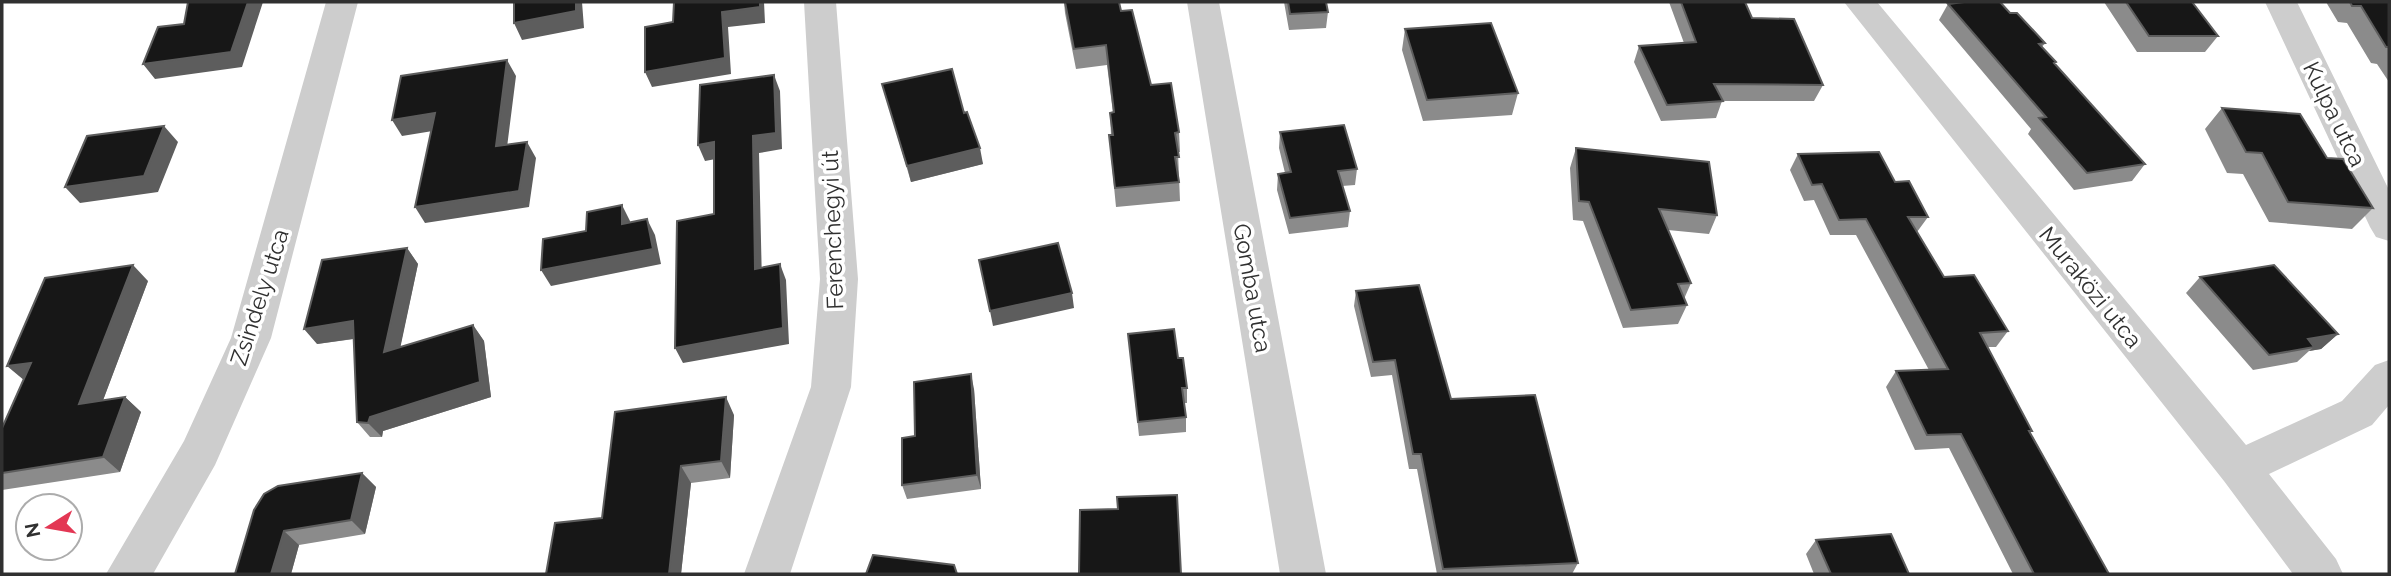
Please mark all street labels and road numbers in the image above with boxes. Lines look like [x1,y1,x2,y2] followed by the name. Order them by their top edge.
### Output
[2298,57,2372,171] street label: Kulpa utca
[816,150,848,310] street label: Ferenchegyi út
[2034,221,2148,353] street label: Muraközi utca
[1228,222,1278,354] street label: Gomba utca
[224,225,294,369] street label: Zsindely utca

